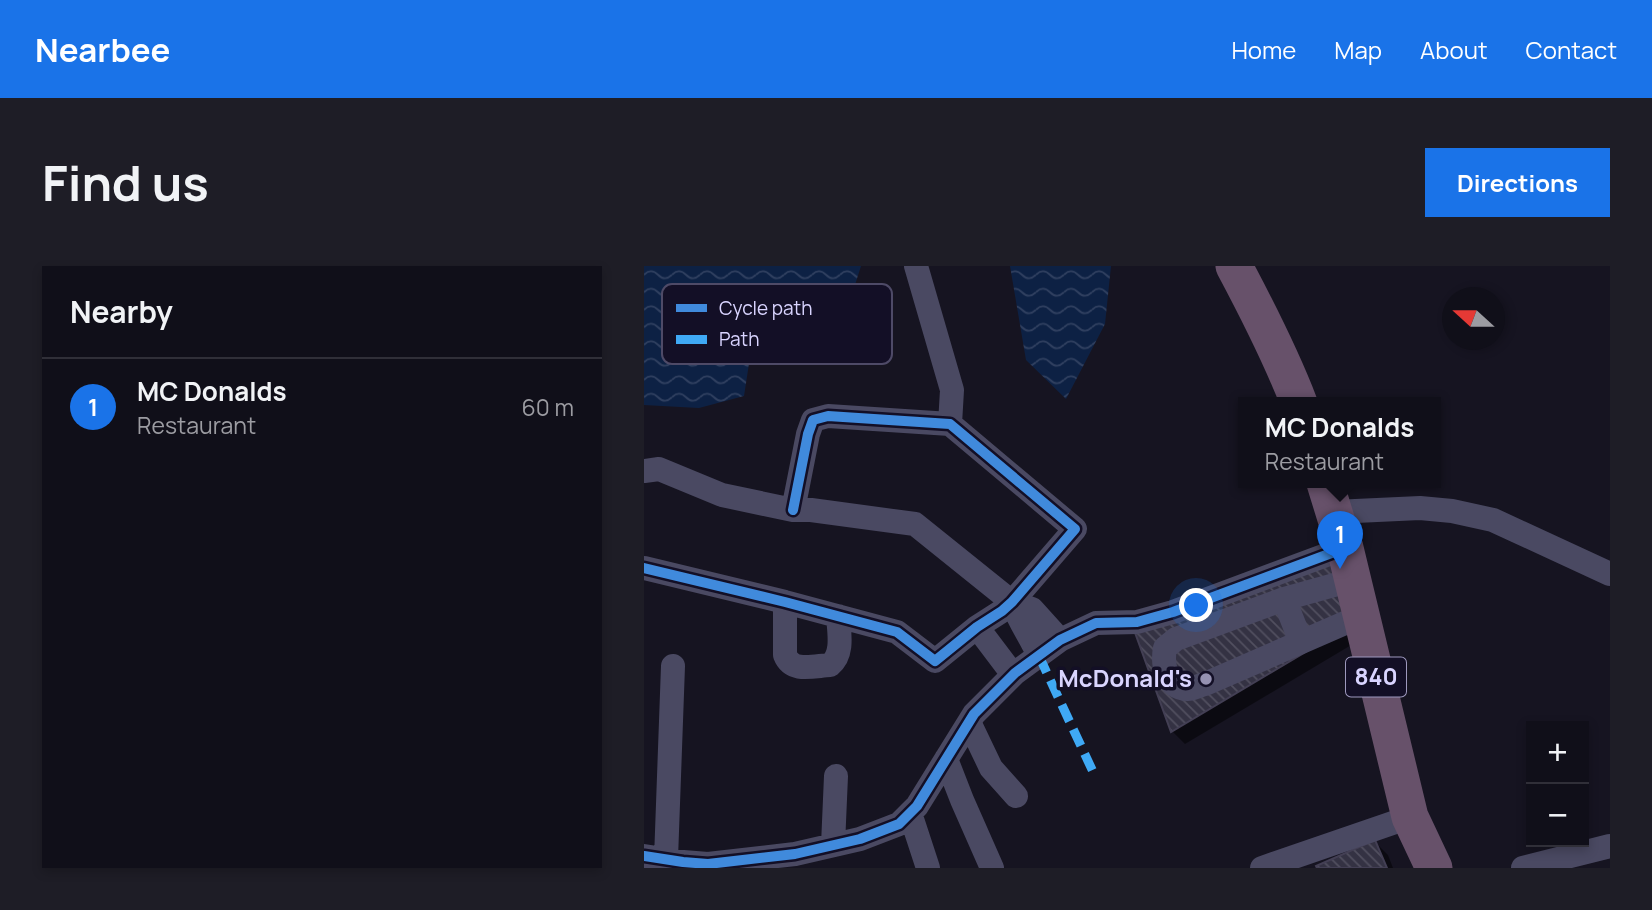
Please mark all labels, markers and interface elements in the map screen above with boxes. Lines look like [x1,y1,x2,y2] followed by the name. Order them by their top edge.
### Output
[35,27,170,72] text: Nearbee
[1231,33,1296,66] text: Home
[1334,33,1382,66] text: Map
[1420,33,1488,66] text: About
[1526,33,1617,66] text: Contact
[1425,148,1610,217] button: Directions
[42,149,209,216] text: Find us
[662,284,892,364] legend
[1442,287,1505,350] north arrow
[70,291,173,332] text: Nearby
[719,295,813,321] text: Cycle path
[719,326,759,352] text: Path
[137,373,287,409] text: MC Donalds
[88,391,98,423] text: 1
[522,391,574,423] text: 60 m
[1238,397,1441,488] popup
[137,409,256,441] text: Restaurant
[1265,409,1414,445] text: MC Donalds
[1265,445,1384,477] text: Restaurant
[1317,511,1363,569] pin: 1
[1179,588,1213,622] your location
[1346,658,1406,696] road number: 840
[1058,661,1192,694] place label: McDonald's
[1198,671,1214,687] marker: McDonald's
[1526,721,1589,847] map controls
[1526,721,1589,784] button: +
[1526,784,1589,847] button: −

